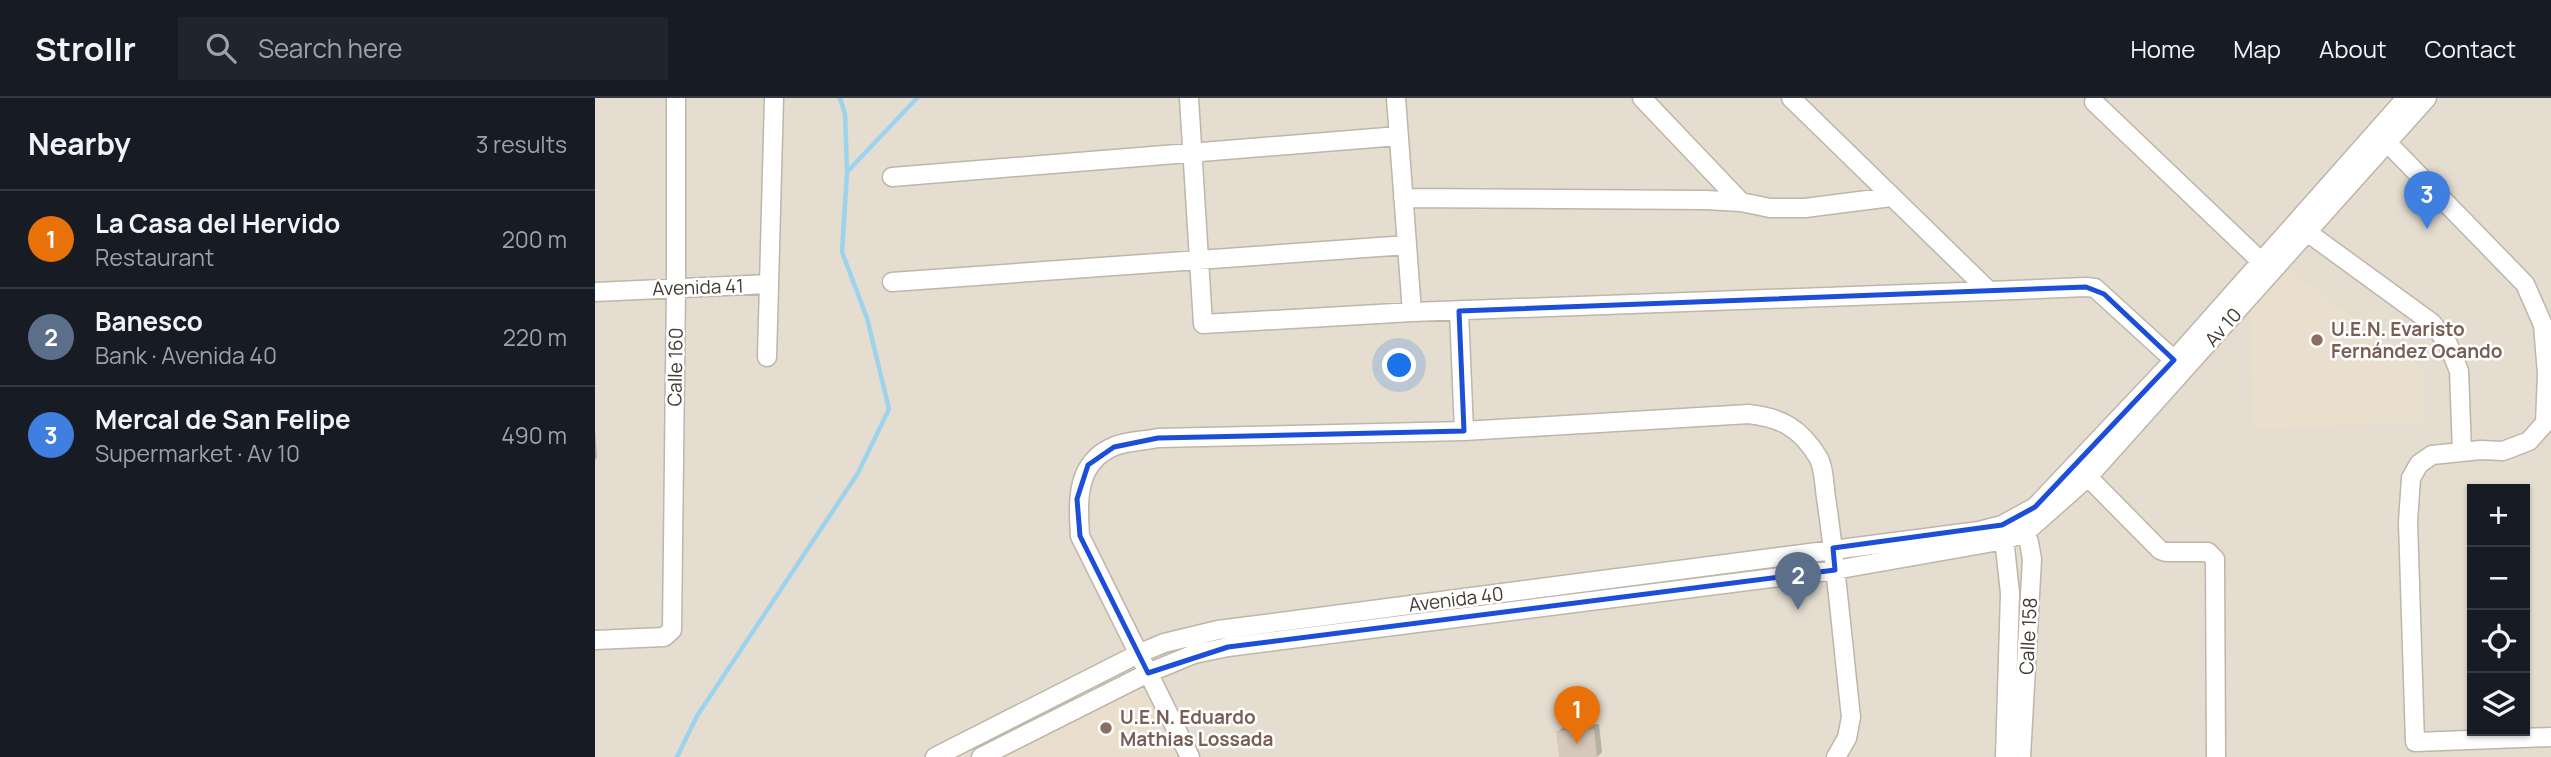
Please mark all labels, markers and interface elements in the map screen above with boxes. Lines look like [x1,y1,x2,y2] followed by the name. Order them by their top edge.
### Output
[178,17,668,80] search box
[35,26,136,71] text: Strollr
[202,29,240,67] icon: search
[258,30,402,66] text: Search here
[2130,32,2195,65] text: Home
[2233,32,2281,65] text: Map
[2319,32,2387,65] text: About
[2425,32,2516,65] text: Contact
[28,123,131,164] text: Nearby
[476,128,567,160] text: 3 results
[2404,171,2450,229] pin: 3
[95,205,340,241] text: La Casa del Hervido
[46,223,56,255] text: 1
[502,223,567,255] text: 200 m
[95,241,214,273] text: Restaurant
[652,272,744,302] street label: Avenida 41
[2199,302,2247,352] street label: Av 10
[95,303,203,339] text: Banesco
[2331,316,2503,364] place label: U.E.N. Evaristo Fernández Ocando
[44,321,58,353] text: 2
[503,321,567,353] text: 220 m
[661,327,689,407] street label: Calle 160
[2309,332,2325,348] marker: U.E.N. Evaristo Fernández Ocando
[95,339,277,371] text: Bank · Avenida 40
[1382,348,1416,382] your location
[95,401,351,437] text: Mercal de San Felipe
[44,419,58,451] text: 3
[501,419,567,451] text: 490 m
[95,437,300,469] text: Supermarket · Av 10
[2467,484,2530,736] map controls
[2467,484,2530,547] button: +
[2467,547,2530,610] button: −
[1775,552,1821,610] pin: 2
[1407,580,1505,618] street label: Avenida 40
[2013,597,2043,675] street label: Calle 158
[2467,610,2530,673] button: locate
[2467,673,2530,736] button: layers
[1554,686,1600,744] pin: 1
[1120,704,1274,752] place label: U.E.N. Eduardo Mathias Lossada
[1098,720,1114,736] marker: U.E.N. Eduardo Mathias Lossada

